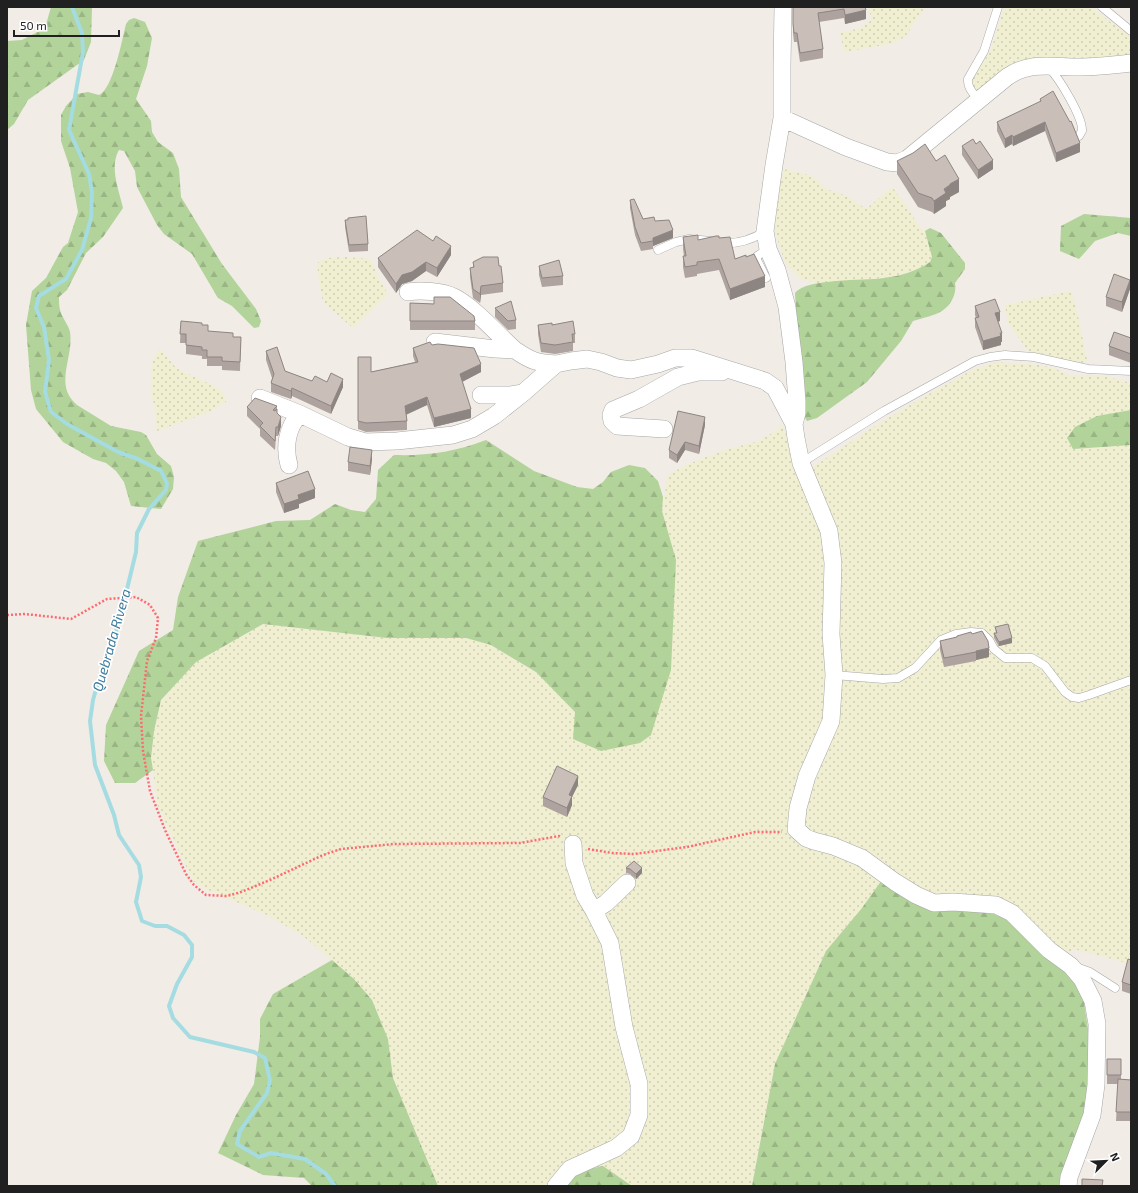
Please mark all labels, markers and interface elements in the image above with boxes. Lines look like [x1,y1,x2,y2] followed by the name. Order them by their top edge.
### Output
[14,12,119,38] scale bar
[20,18,47,32] text: 50 m
[88,587,134,693] water label: Quebrada Rivera
[1086,1141,1126,1181] north arrow
[1108,1150,1123,1163] text: N

